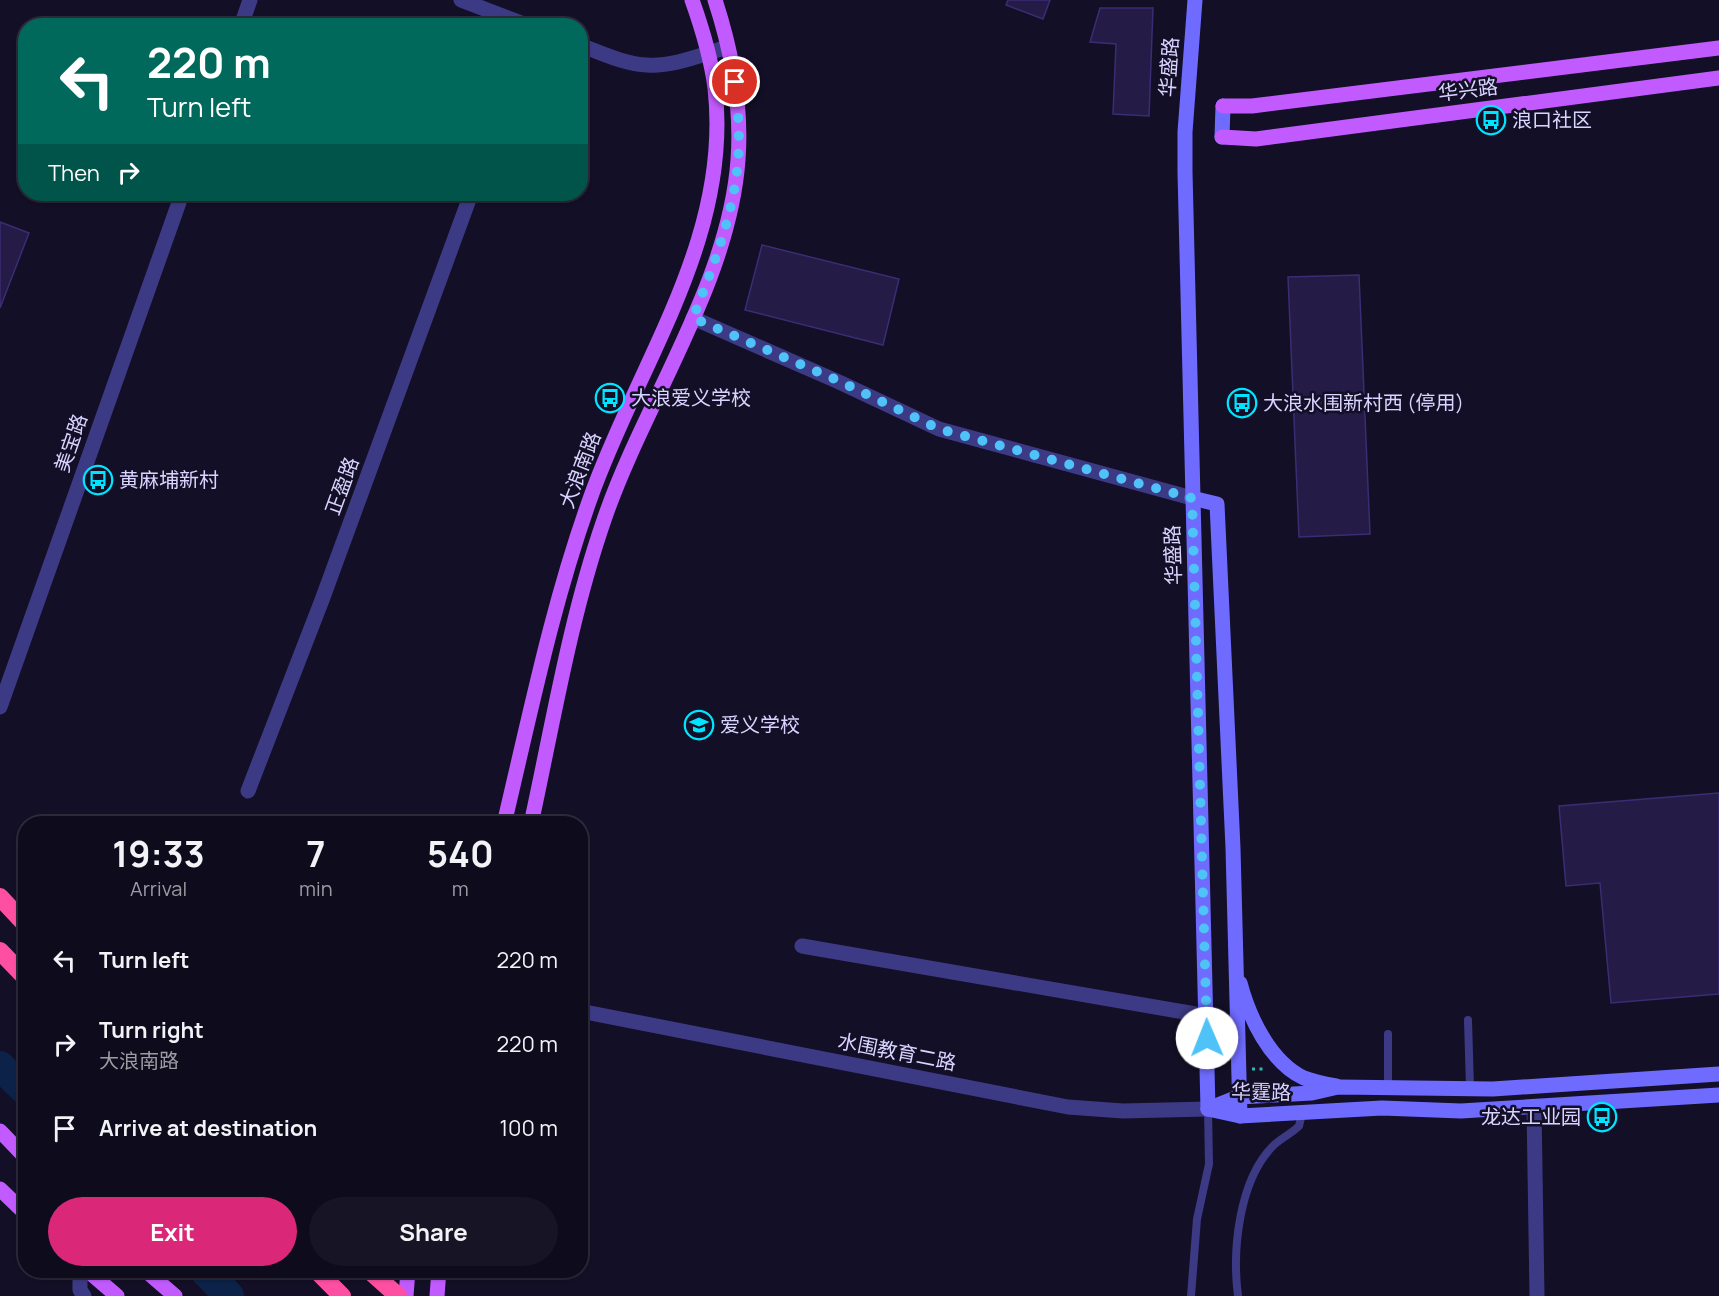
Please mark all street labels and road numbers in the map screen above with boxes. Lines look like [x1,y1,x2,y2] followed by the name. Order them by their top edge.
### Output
[1153,36,1184,98] street label: 华盛路
[1437,72,1499,107] street label: 华兴路
[48,410,93,476] street label: 美宝路
[553,428,606,512] street label: 大浪南路
[319,453,364,519] street label: 正盈路
[1158,525,1187,585] street label: 华盛路
[836,1027,959,1076] street label: 水围教育二路
[1231,1077,1291,1106] street label: 华霆路

